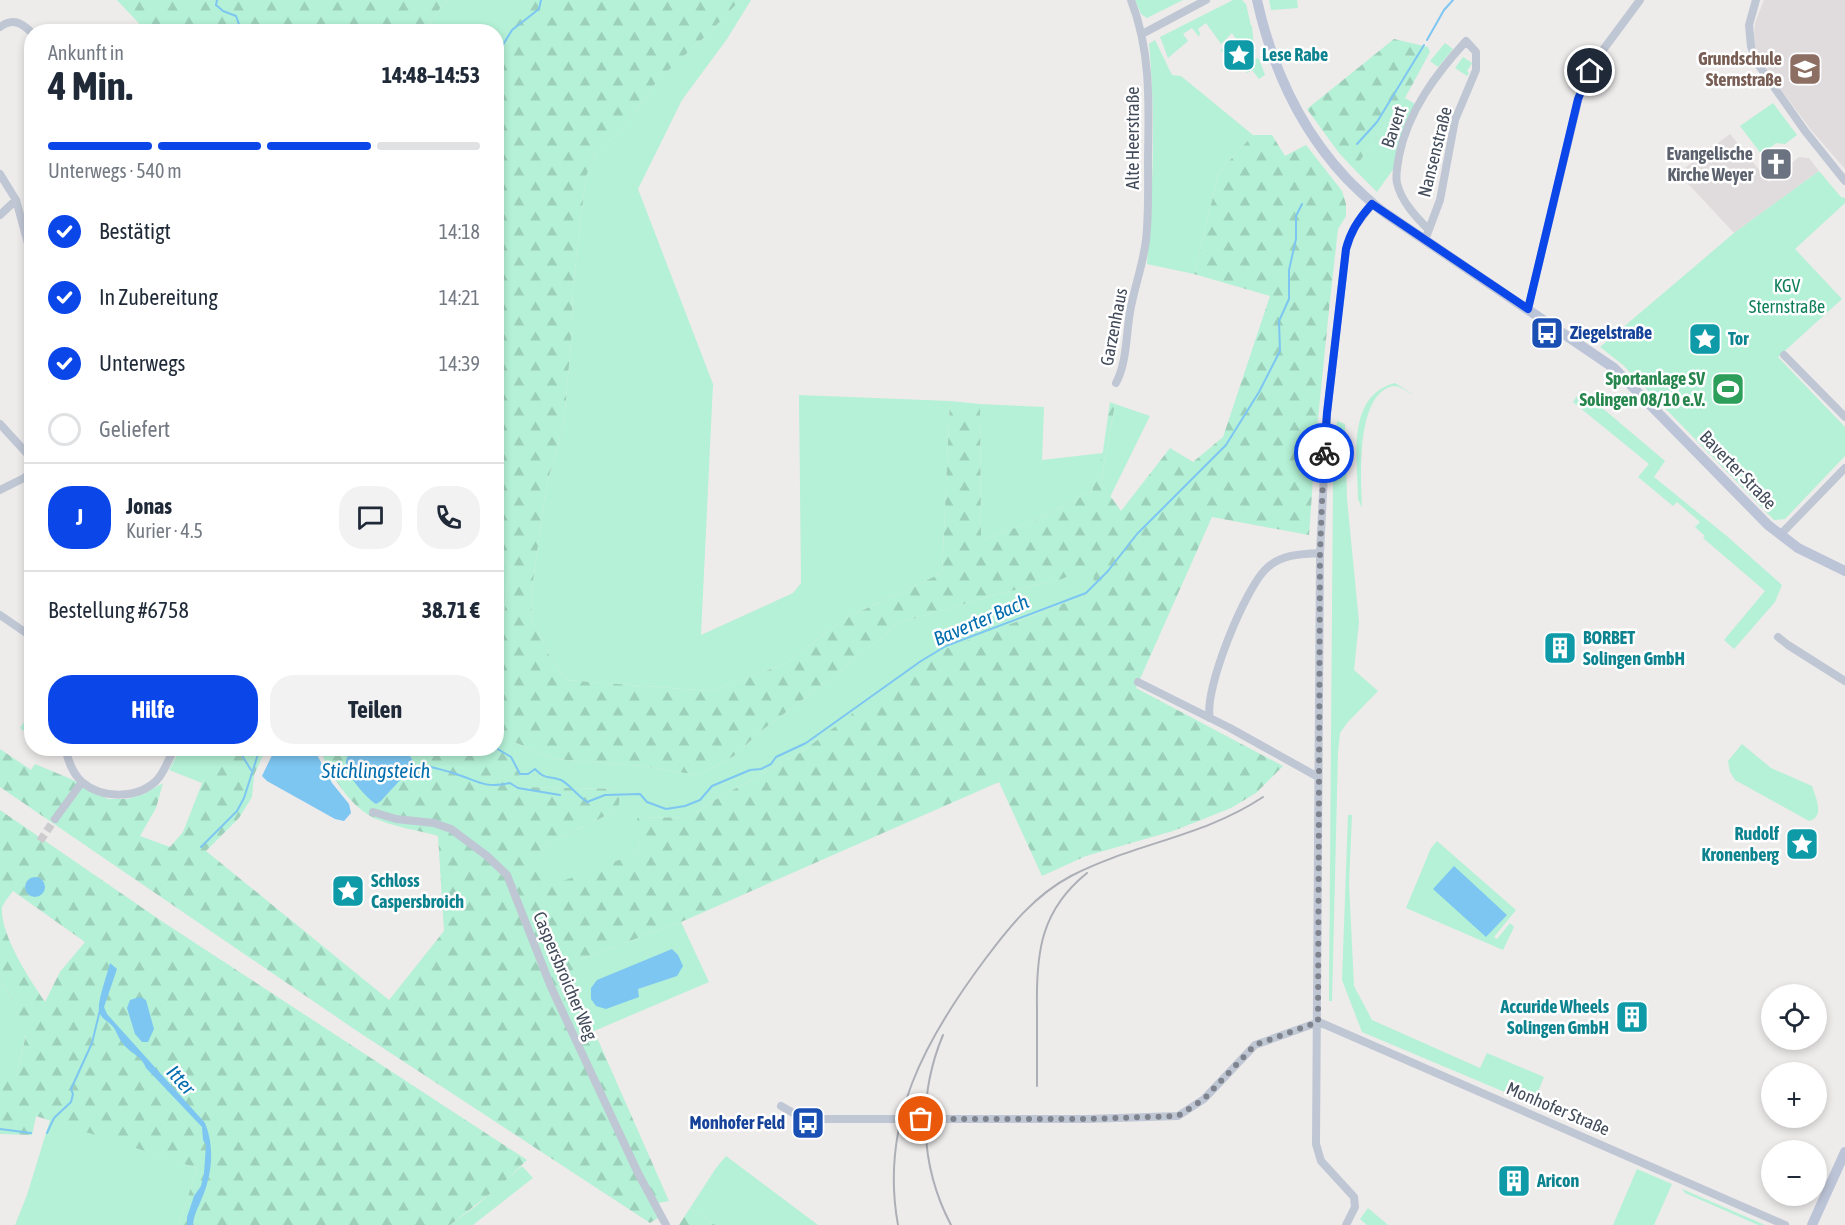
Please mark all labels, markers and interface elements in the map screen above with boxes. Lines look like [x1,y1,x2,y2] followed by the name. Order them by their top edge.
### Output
[1221,37,1257,73] place icon: Lese Rabe
[48,41,124,64] text: Ankunft in
[1262,44,1328,65] place label: Lese Rabe
[1564,45,1615,96] pin
[1698,48,1782,90] place label: Grundschule Sternstraße
[1787,51,1823,87] school or university icon: Grundschule Sternstraße
[1573,54,1606,87] icon: home
[382,62,480,88] text: 14:48–14:53
[48,64,133,108] text: 4 Min.
[1122,87,1143,189] street label: Alte Heerstraße
[1377,103,1410,150] street label: Bavert
[1413,104,1456,199] street label: Nansenstraße
[1667,143,1754,185] place label: Evangelische Kirche Weyer
[1758,146,1794,182] church icon: Evangelische Kirche Weyer
[48,159,182,182] text: Unterwegs · 540 m
[48,215,81,248] icon: check
[99,218,171,244] text: Bestätigt
[439,220,480,243] text: 14:18
[1749,275,1825,317] park label: KGV Sternstraße
[48,281,81,314] icon: check
[99,284,218,310] text: In Zubereitung
[439,286,480,309] text: 14:21
[1096,286,1131,367] street label: Garzenhaus
[1529,315,1565,351] bus stop icon: Ziegelstraße
[1687,321,1723,357] place icon: Tor
[1570,322,1652,343] place label: Ziegelstraße
[1728,328,1749,349] place label: Tor
[48,347,81,380] icon: check
[99,350,185,376] text: Unterwegs
[439,352,480,375] text: 14:39
[1580,368,1705,410] place label: Sportanlage SV Solingen 08/10 e.V.
[1710,371,1746,407] sports icon: Sportanlage SV Solingen 08/10 e.V.
[99,416,170,442] text: Geliefert
[1294,423,1354,483] courier
[1696,426,1781,513] street label: Baverter Straße
[1308,437,1341,470] icon: bike
[339,486,402,549] button: chat
[417,486,480,549] button: phone
[126,493,172,519] text: Jonas
[76,504,83,530] text: J
[126,519,203,542] text: Kurier · 4.5
[930,589,1032,650] water label: Baverter Bach
[48,597,189,623] text: Bestellung #6758
[422,597,480,623] text: 38.71 €
[1583,627,1685,669] place label: BORBET Solingen GmbH
[1542,630,1578,666] building icon: BORBET Solingen GmbH
[48,675,258,744] button: Hilfe
[270,675,480,744] button: Teilen
[321,759,430,782] water label: Stichlingsteich
[1702,823,1780,865] place label: Rudolf Kronenberg
[1784,826,1820,862] place icon: Rudolf Kronenberg
[371,870,464,912] place label: Schloss Caspersbroich
[330,873,366,909] place icon: Schloss Caspersbroich
[529,908,602,1043] street label: Caspersbroicher Weg
[1761,984,1827,1206] map controls
[1761,984,1827,1050] button: locate
[1499,996,1610,1038] place label: Accuride Wheels Solingen GmbH
[1614,999,1650,1035] building icon: Accuride Wheels Solingen GmbH
[162,1060,201,1100] water label: Itter
[1761,1062,1827,1128] button: +
[1503,1077,1613,1140] street label: Monhofer Straße
[895,1093,946,1144] pin
[904,1102,937,1135] icon: bag
[790,1105,826,1141] bus stop icon: Monhofer Feld
[689,1112,785,1133] place label: Monhofer Feld
[1761,1140,1827,1206] button: −
[1496,1163,1532,1199] building icon: Aricon
[1536,1170,1579,1191] place label: Aricon

